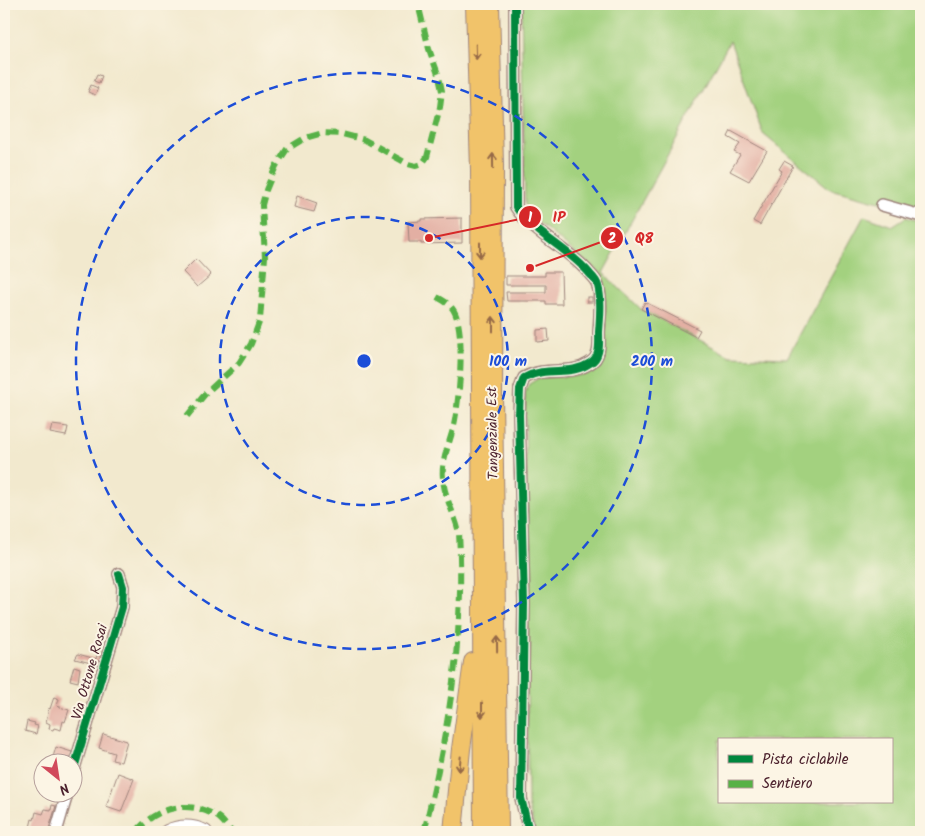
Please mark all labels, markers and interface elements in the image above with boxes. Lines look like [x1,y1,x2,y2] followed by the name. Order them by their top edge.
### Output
[471,44,480,60] one-way arrow
[489,153,498,169] one-way arrow
[517,202,575,232] callout: IP
[528,206,533,230] text: 1
[553,206,566,230] text: IP
[599,223,663,253] callout: Q8
[608,227,617,251] text: 2
[635,227,654,251] text: Q8
[475,242,485,258] one-way arrow
[488,316,498,332] one-way arrow
[489,350,527,374] text: 100 m
[631,350,673,374] text: 200 m
[355,352,373,370] centre of rings
[481,386,505,480] street label: Tangenziale Est
[66,621,114,722] street label: Via Ottone Rosai
[492,636,502,652] one-way arrow
[477,702,487,718] one-way arrow
[718,738,892,804] legend
[762,748,849,772] text: Pista ciclabile
[32,754,82,804] north arrow
[455,756,465,772] one-way arrow
[762,772,813,796] text: Sentiero
[55,777,73,800] text: N

